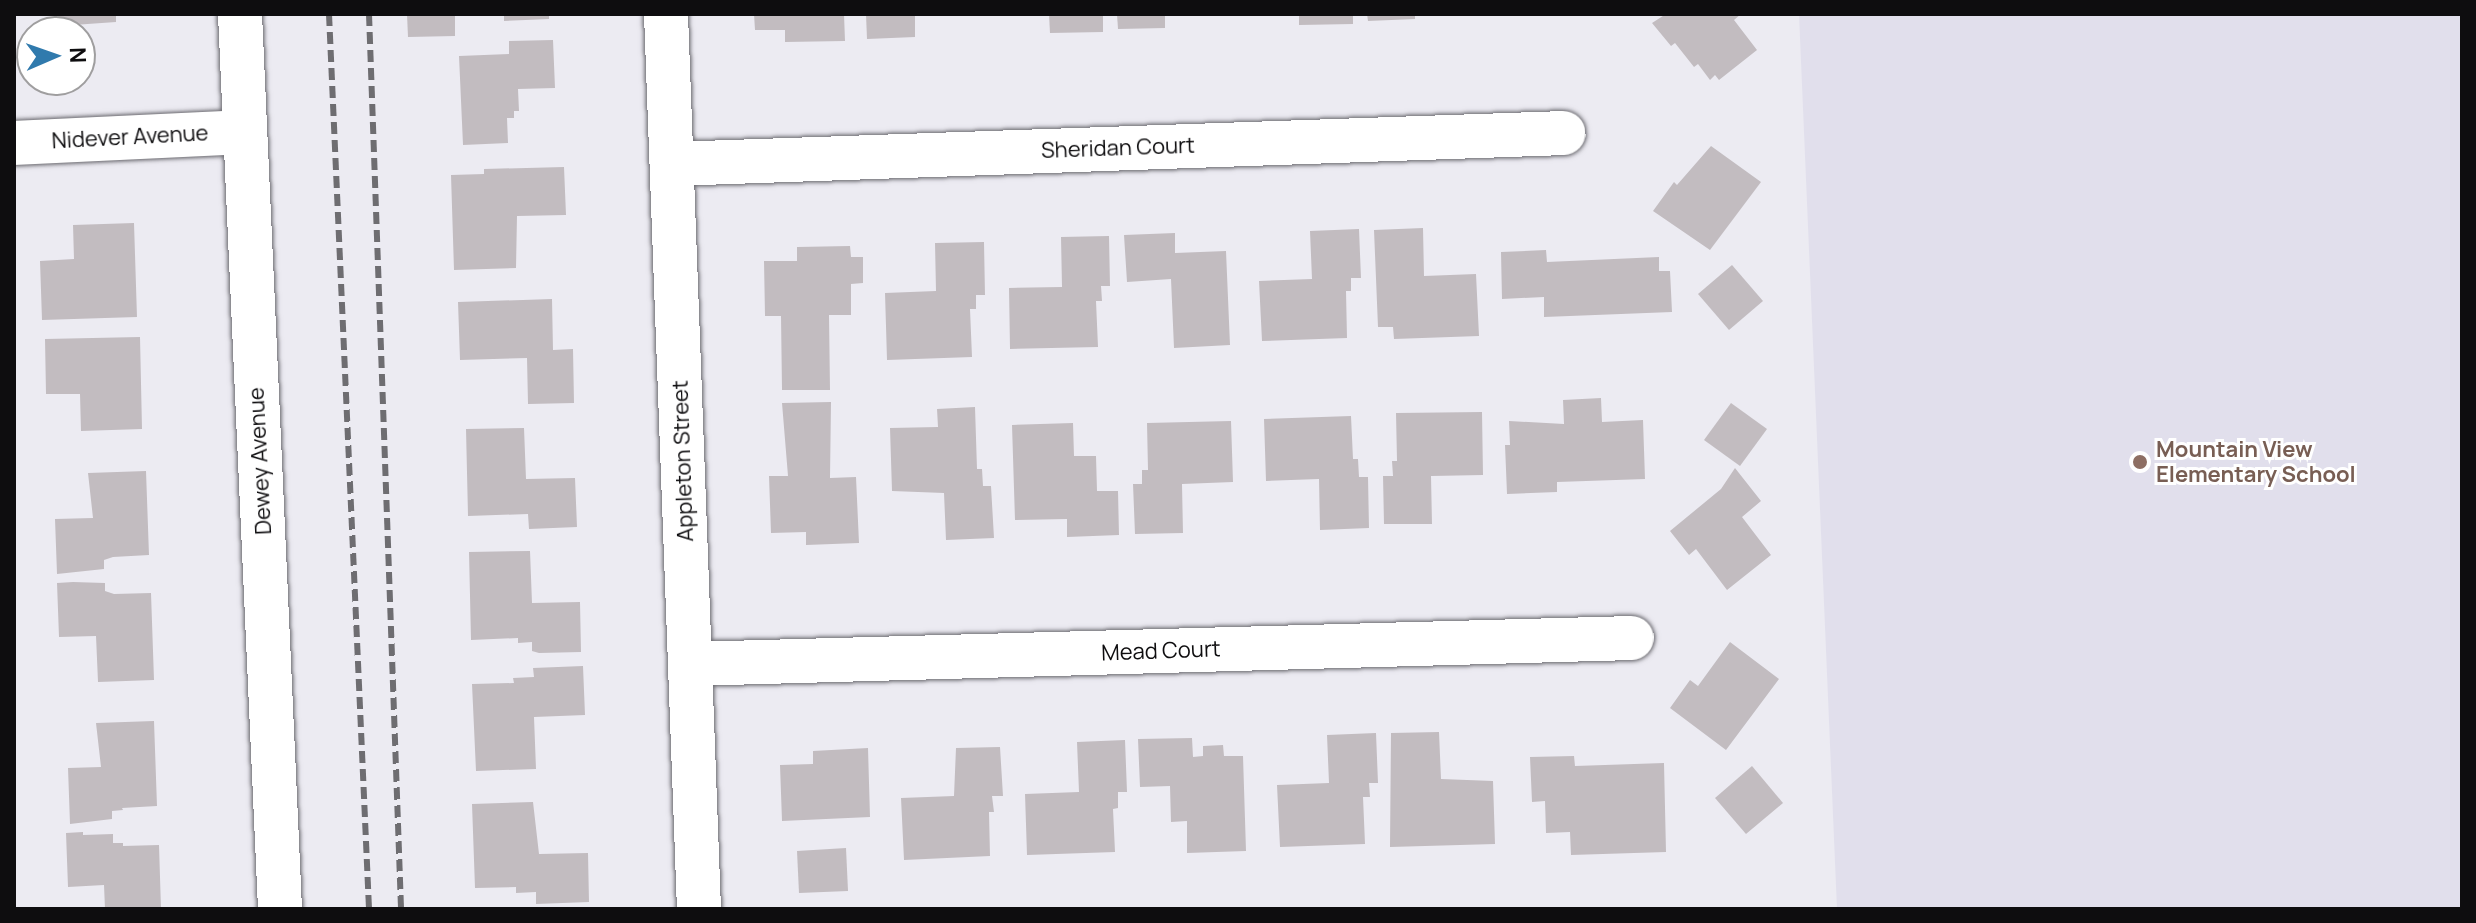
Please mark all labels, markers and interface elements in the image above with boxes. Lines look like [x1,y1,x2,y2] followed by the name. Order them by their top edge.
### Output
[16,16,96,96] north arrow
[63,47,93,64] text: N
[51,120,209,154] street label: Nidever Avenue
[1041,132,1195,164] street label: Sheridan Court
[667,380,699,542] street label: Appleton Street
[243,387,277,535] street label: Dewey Avenue
[2156,436,2356,488] place label: Mountain View Elementary School
[2131,453,2149,471] marker: Mountain View Elementary School
[1101,636,1221,666] street label: Mead Court

